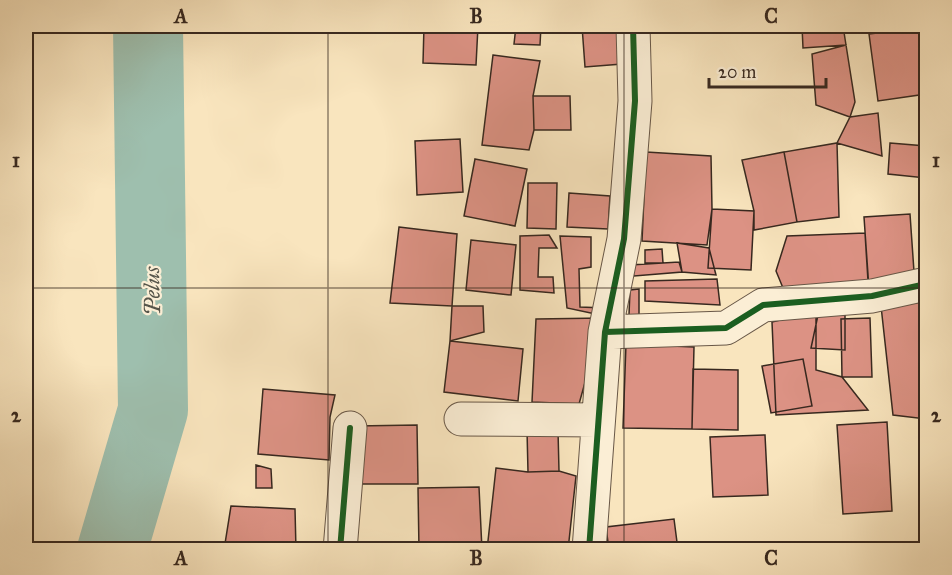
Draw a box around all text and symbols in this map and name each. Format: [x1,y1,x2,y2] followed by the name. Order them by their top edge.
[172,4,188,28] text: A
[469,4,483,28] text: B
[764,4,778,28] text: C
[709,51,826,89] scale bar
[718,61,756,83] text: 20 m
[12,148,20,172] text: 1
[932,148,940,172] text: 1
[138,266,166,316] water label: Pelus
[11,403,22,427] text: 2
[931,403,942,427] text: 2
[172,546,188,570] text: A
[469,546,483,570] text: B
[764,546,778,570] text: C

